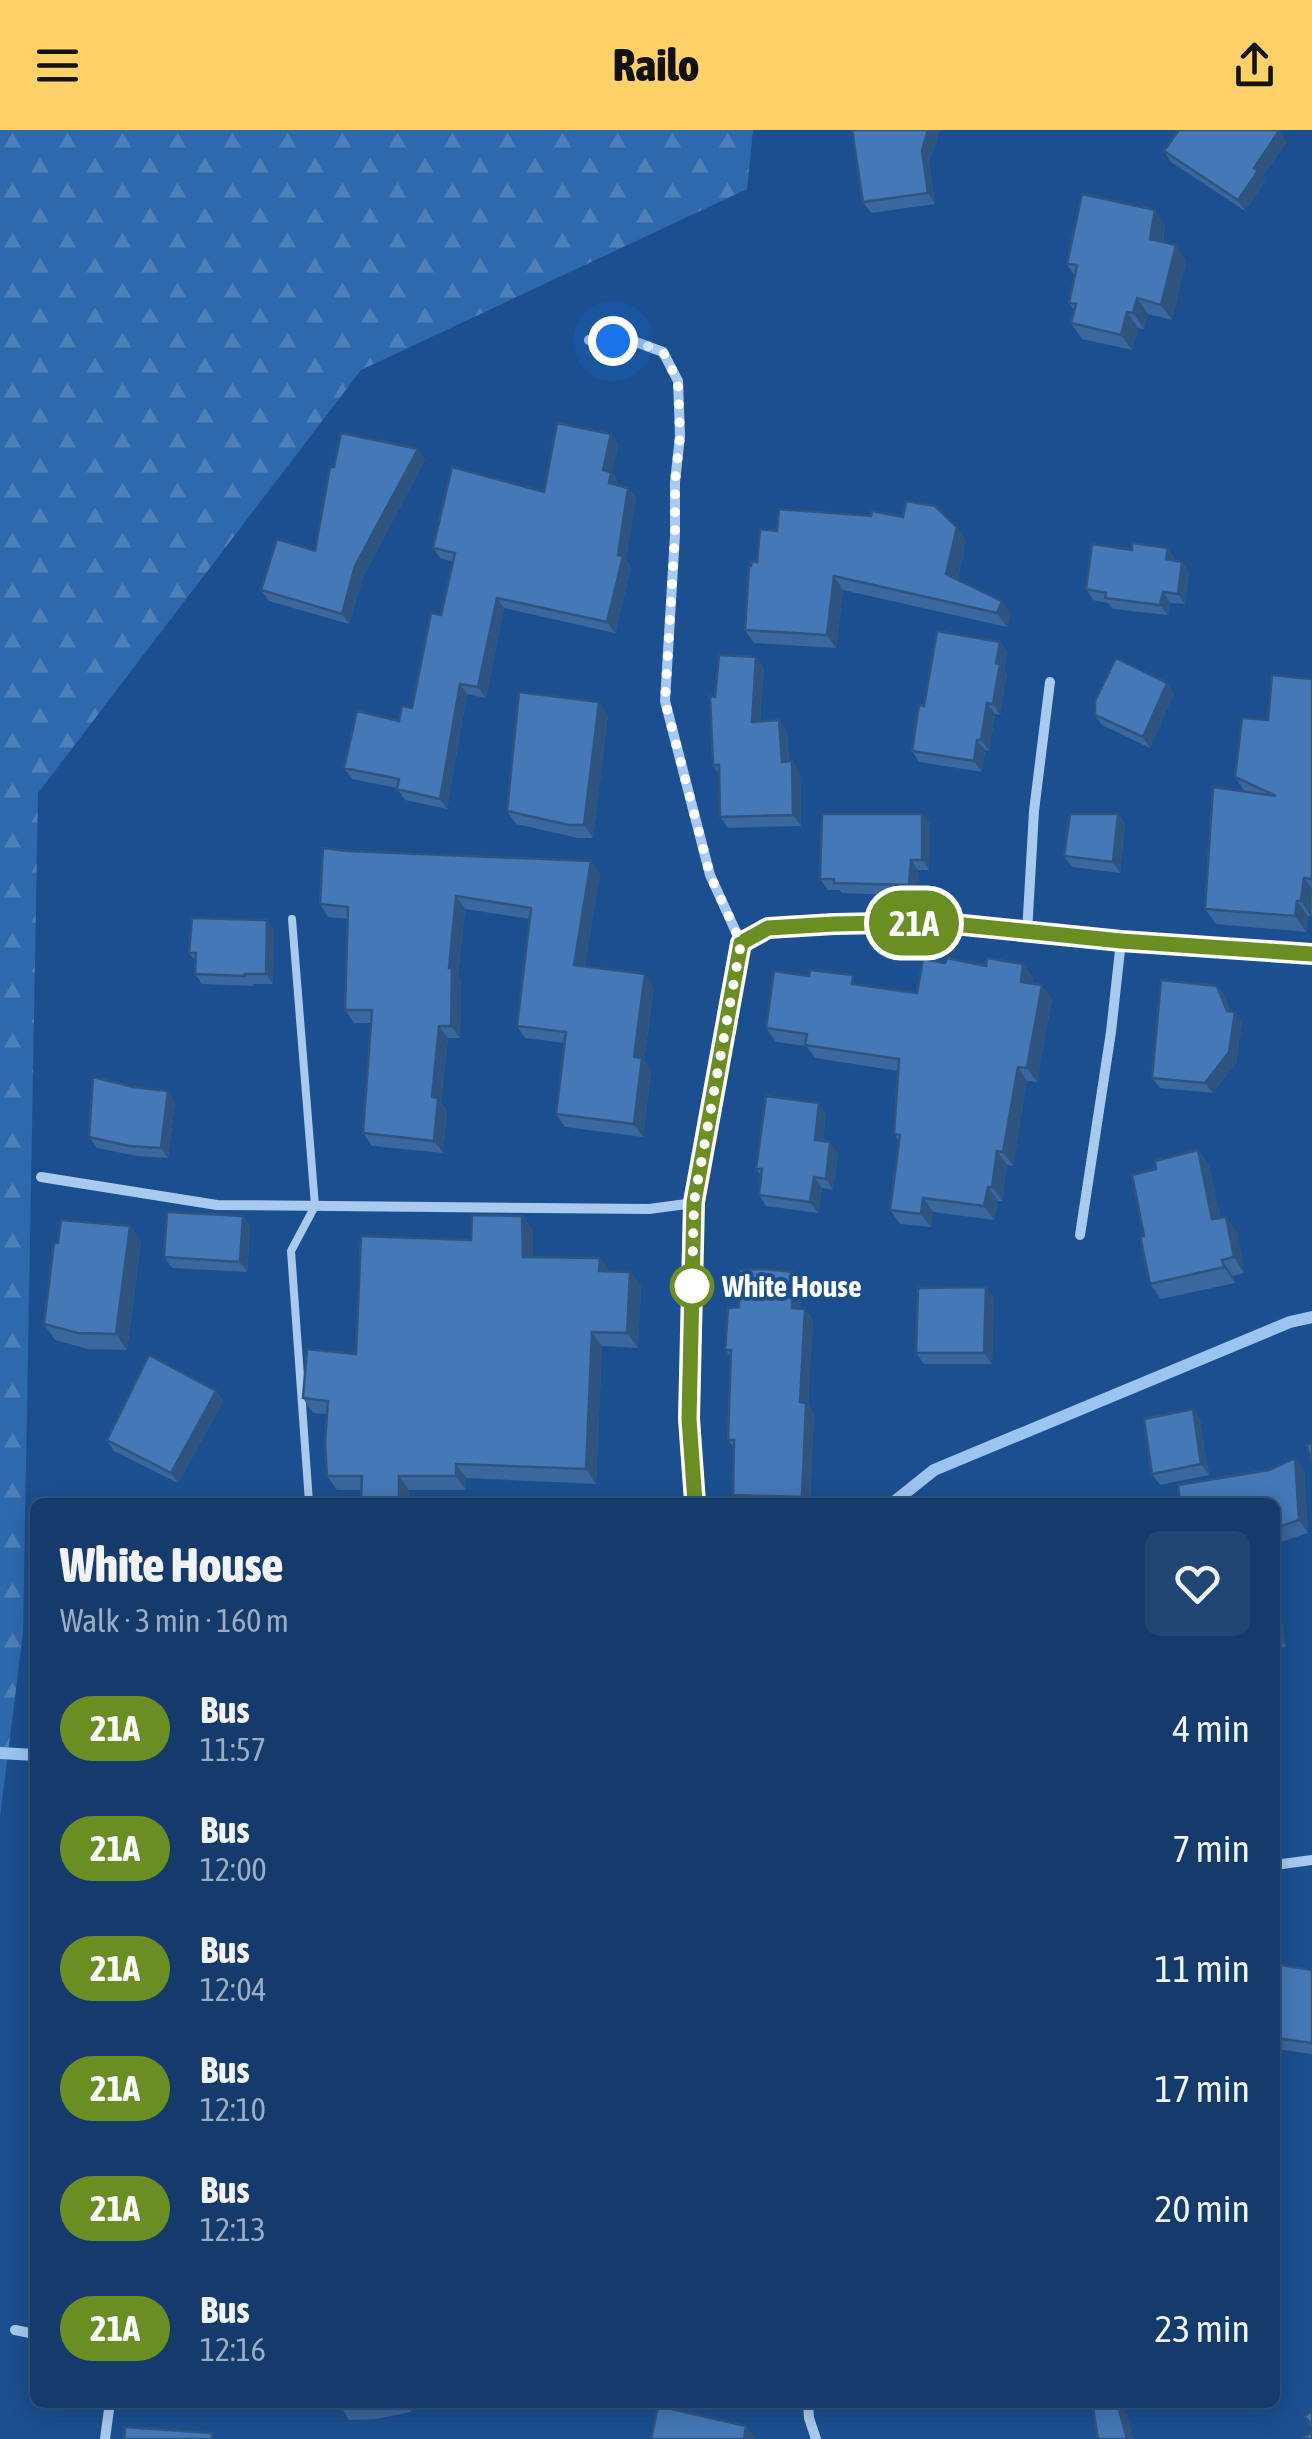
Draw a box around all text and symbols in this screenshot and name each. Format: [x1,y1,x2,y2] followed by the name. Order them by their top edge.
[30,38,85,93] icon: menu
[1227,38,1282,93] icon: share
[613,39,699,91] text: Railo
[588,316,638,366] your location
[856,890,972,956] line badge: 21A
[889,903,939,943] text: 21A
[671,1265,713,1307] marker: White House
[721,1269,862,1303] place label: White House
[1145,1531,1250,1636] button: heart
[60,1537,283,1592] text: White House
[60,1602,289,1639] text: Walk · 3 min · 160 m
[200,1688,250,1731] text: Bus
[1172,1707,1250,1750] text: 4 min
[90,1708,140,1748] text: 21A
[200,1731,266,1768] text: 11:57
[200,1808,250,1851] text: Bus
[1172,1827,1250,1870] text: 7 min
[90,1828,140,1868] text: 21A
[200,1851,267,1888] text: 12:00
[200,1928,250,1971] text: Bus
[1155,1947,1250,1990] text: 11 min
[90,1948,140,1988] text: 21A
[200,1971,267,2008] text: 12:04
[200,2048,250,2091] text: Bus
[1155,2067,1250,2110] text: 17 min
[90,2068,140,2108] text: 21A
[200,2091,266,2128] text: 12:10
[200,2168,250,2211] text: Bus
[1155,2187,1250,2230] text: 20 min
[90,2188,140,2228] text: 21A
[200,2211,266,2248] text: 12:13
[200,2288,250,2331] text: Bus
[1155,2307,1250,2350] text: 23 min
[90,2308,140,2348] text: 21A
[200,2331,266,2368] text: 12:16

